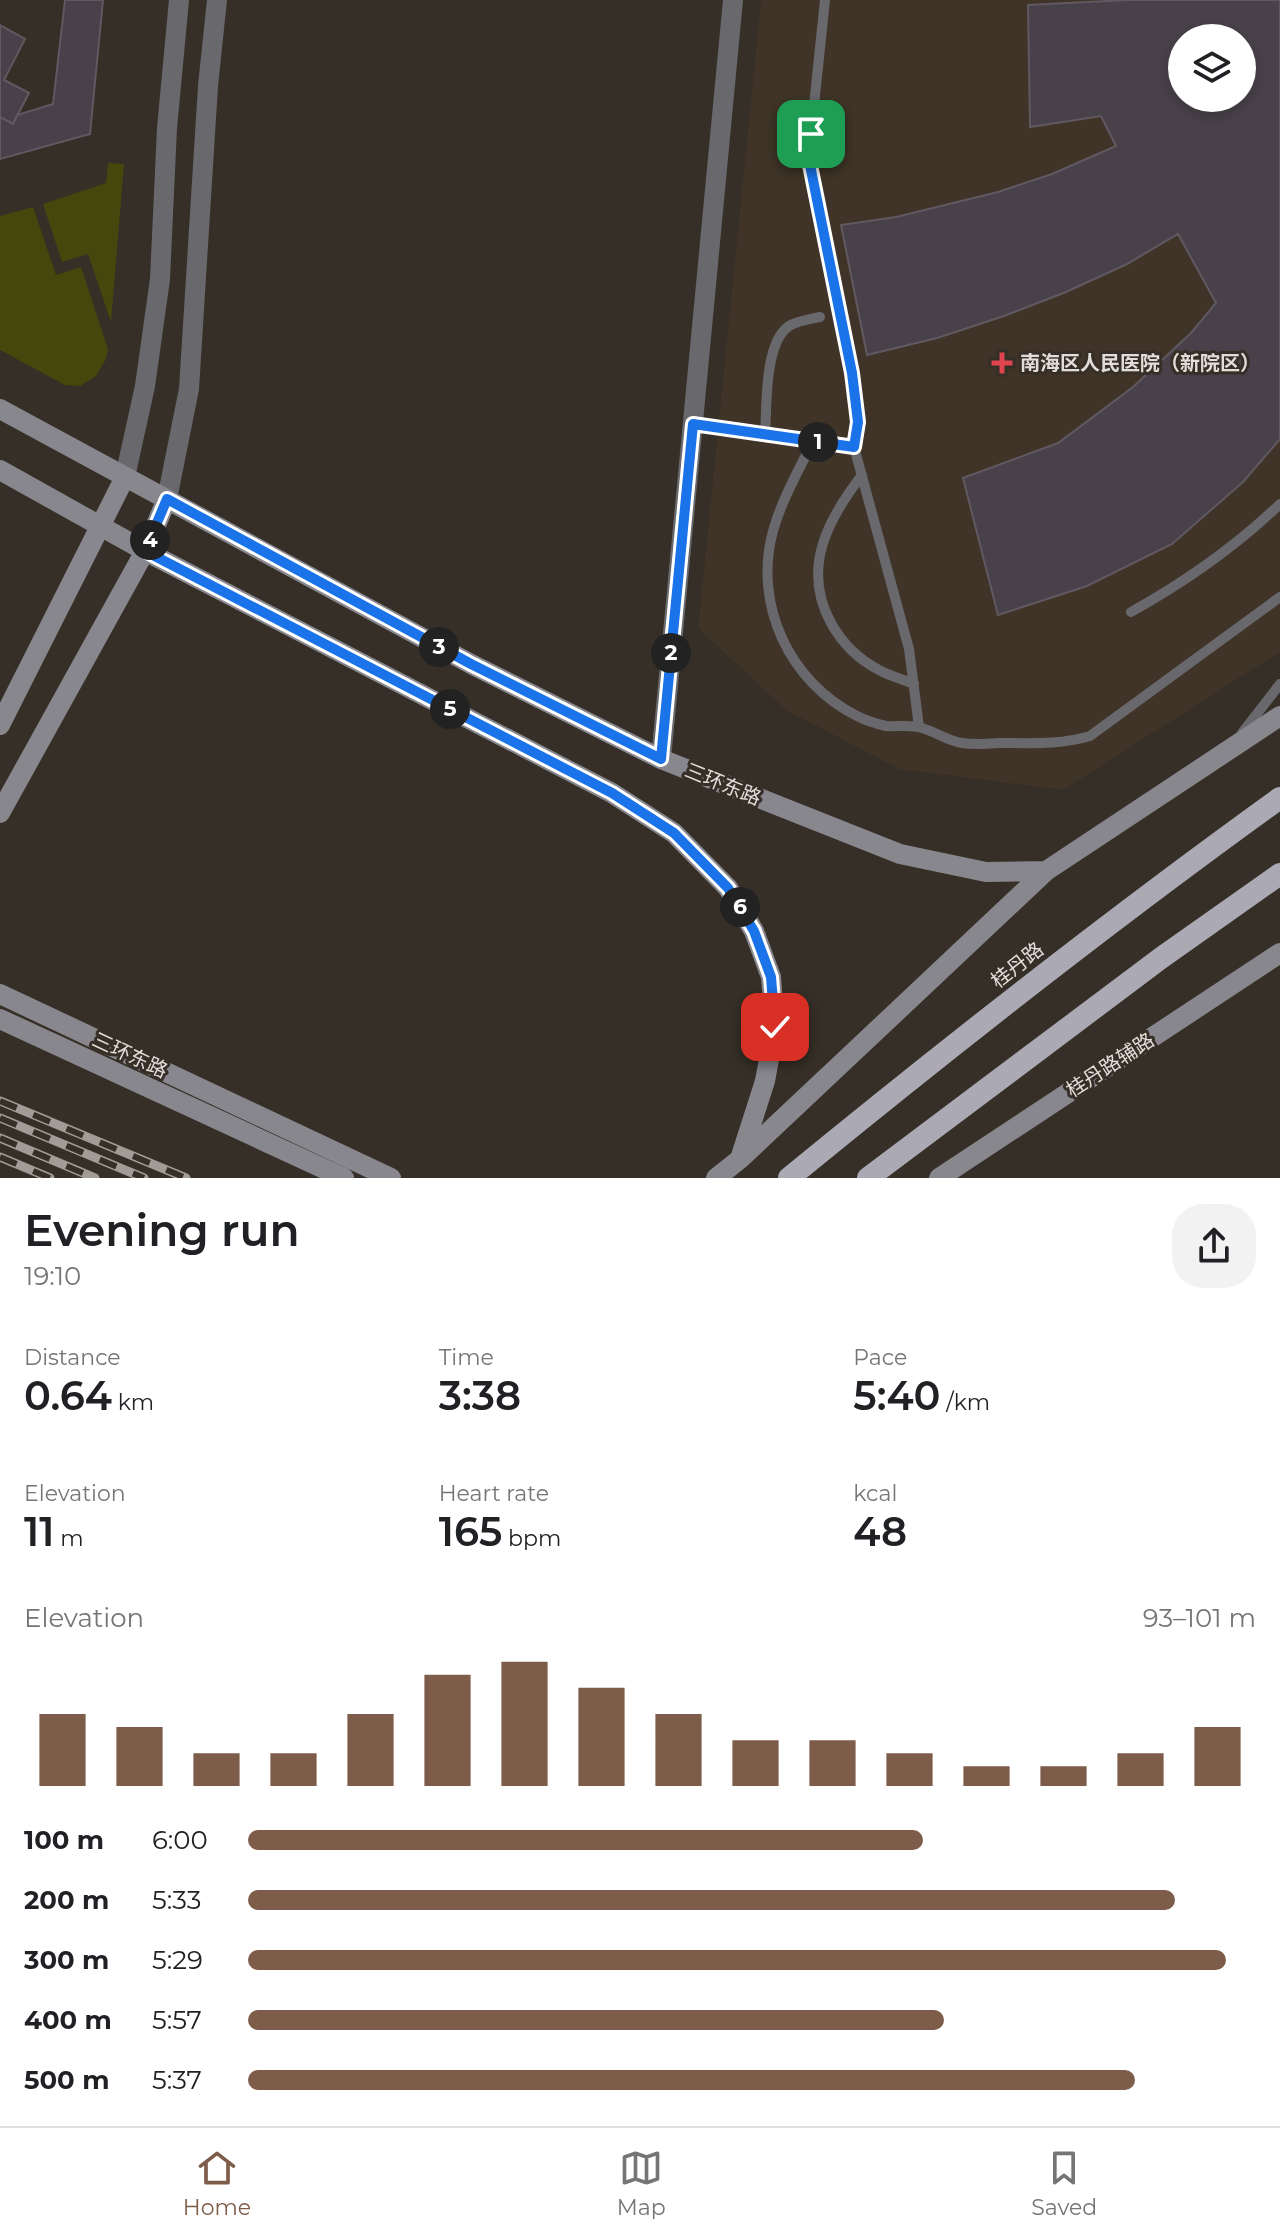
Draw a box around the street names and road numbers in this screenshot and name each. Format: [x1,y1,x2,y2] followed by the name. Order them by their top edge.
[681,758,765,810] street label: 三环东路
[986,937,1048,993] street label: 桂丹路
[89,1027,171,1083] street label: 三环东路
[1062,1028,1158,1102] street label: 桂丹路辅路

